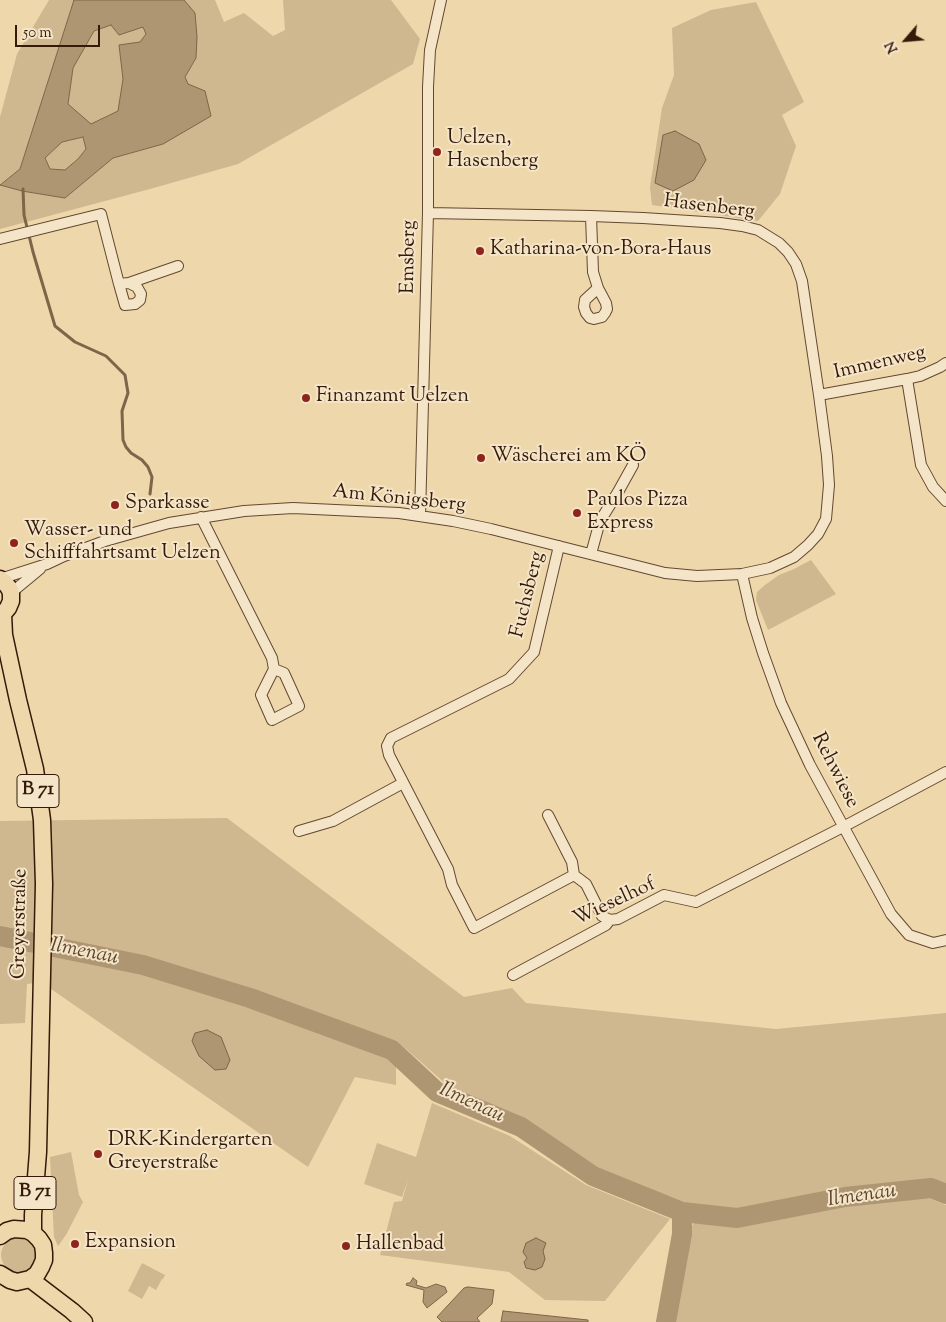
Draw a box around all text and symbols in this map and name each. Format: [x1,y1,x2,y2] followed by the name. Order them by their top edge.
[18,15,102,47] scale bar
[881,15,931,65] north arrow
[23,23,52,44] text: 50 m
[881,37,904,56] text: N
[447,128,538,175] place label: Uelzen, Hasenberg
[431,146,443,158] marker: Uelzen, Hasenberg
[662,191,756,225] street label: Hasenberg
[397,220,423,294] street label: Emsberg
[490,239,711,263] place label: Katharina-von-Bora-Haus
[474,245,486,257] marker: Katharina-von-Bora-Haus
[832,342,928,386] street label: Immenweg
[316,386,469,410] place label: Finanzamt Uelzen
[300,392,312,404] marker: Finanzamt Uelzen
[491,446,646,470] place label: Wäscherei am KÖ
[475,452,487,464] marker: Wäscherei am KÖ
[331,481,467,519] street label: Am Königsberg
[587,490,688,537] place label: Paulos Pizza Express
[125,493,210,517] place label: Sparkasse
[109,499,121,511] marker: Sparkasse
[571,507,583,519] marker: Paulos Pizza Express
[24,520,221,567] place label: Wasser- und Schifffahrtsamt Uelzen
[8,537,20,549] marker: Wasser- und Schifffahrtsamt Uelzen
[507,549,551,641] street label: Fuchsberg
[805,729,863,813] street label: Rehwiese
[17,774,59,808] road number: B 71
[8,869,34,979] street label: Greyerstraße
[570,874,660,932] street label: Wieselhof
[48,934,120,972] water label: Ilmenau
[434,1078,508,1130] water label: Ilmenau
[108,1130,272,1177] place label: DRK-Kindergarten Greyerstraße
[92,1148,104,1160] marker: DRK-Kindergarten Greyerstraße
[14,1176,56,1210] road number: B 71
[826,1180,898,1214] water label: Ilmenau
[85,1232,176,1256] place label: Expansion
[356,1234,444,1258] place label: Hallenbad
[69,1238,81,1250] marker: Expansion
[340,1240,352,1252] marker: Hallenbad

